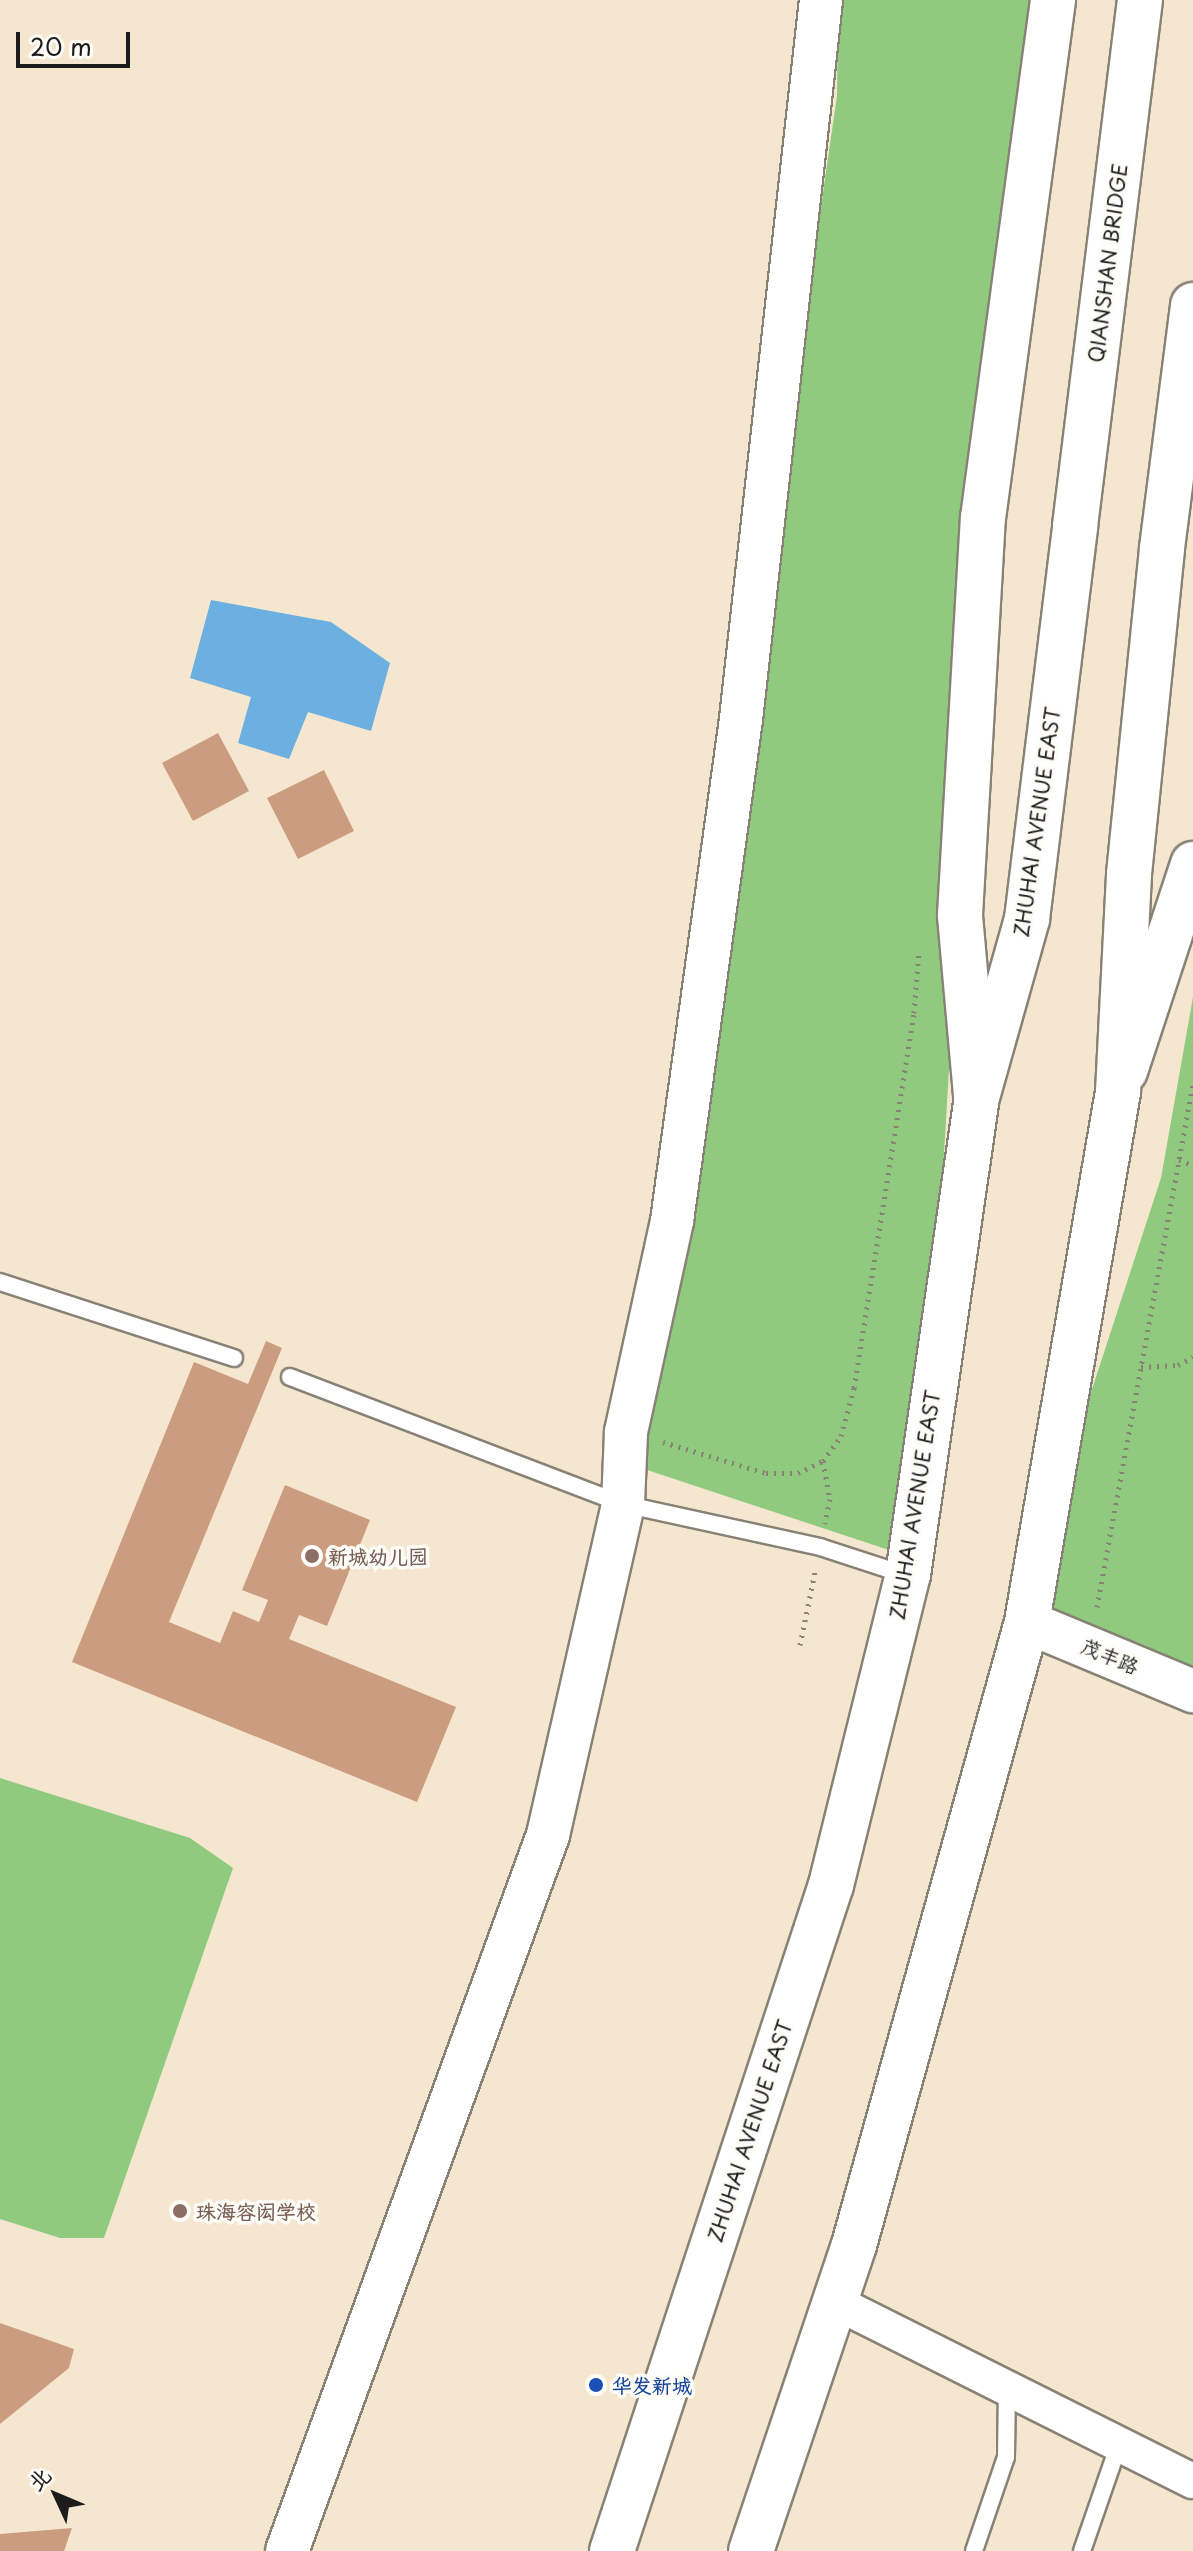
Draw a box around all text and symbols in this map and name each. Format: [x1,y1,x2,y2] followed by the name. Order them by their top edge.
[20,16,134,66] scale bar
[30,28,92,64] text: 20 m
[1084,162,1132,364] street label: QIANSHAN BRIDGE
[1009,706,1065,938] street label: ZHUHAI AVENUE EAST
[885,1389,945,1621] street label: ZHUHAI AVENUE EAST
[328,1544,428,1568] place label: 新城幼儿园
[303,1547,321,1565] marker: 新城幼儿园
[1078,1633,1142,1679] street label: 茂丰路
[703,2018,797,2244] street label: ZHUHAI AVENUE EAST
[196,2199,316,2223] place label: 珠海容闳学校
[171,2202,189,2220] marker: 珠海容闳学校
[612,2373,692,2397] place label: 华发新城
[587,2376,605,2394] marker: 华发新城
[16,2455,96,2535] north arrow
[19,2459,58,2497] text: 北

